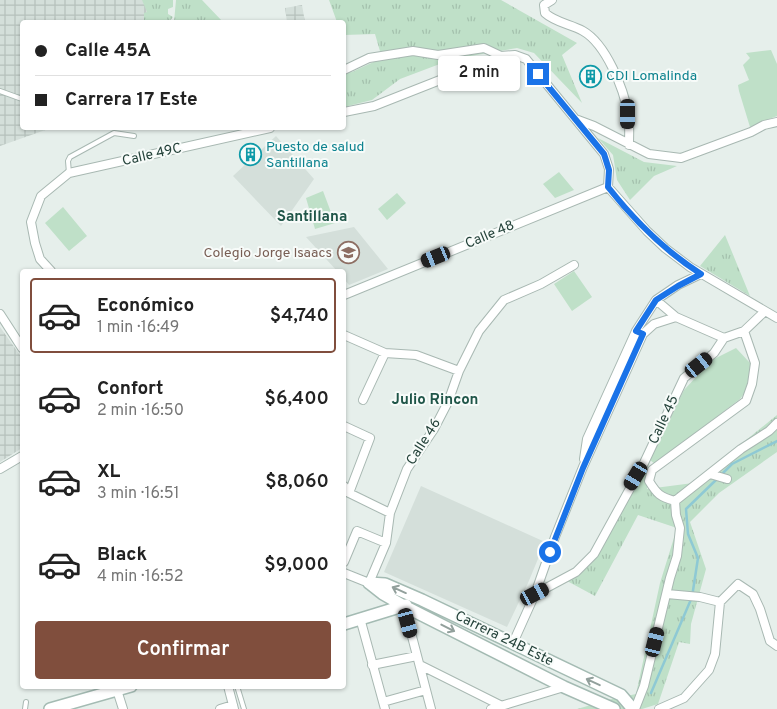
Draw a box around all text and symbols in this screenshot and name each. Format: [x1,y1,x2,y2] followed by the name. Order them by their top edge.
[65,39,151,63] text: Calle 45A
[438,56,520,92] callout: 2 min
[458,63,500,83] text: 2 min
[527,63,549,85] route end
[578,64,602,88] building icon: CDI Lomalinda
[606,68,697,85] place label: CDI Lomalinda
[65,88,198,112] text: Carrera 17 Este
[620,99,635,129] car
[266,139,364,172] place label: Puesto de salud Santillana
[121,140,183,170] street label: Calle 49C
[238,143,262,167] building icon: Puesto de salud Santillana
[277,208,347,227] district label: Santillana
[463,217,517,253] street label: Calle 48
[336,241,360,265] school or university icon: Colegio Jorge Isaacs
[419,244,452,270] car
[203,245,332,262] place label: Colegio Jorge Isaacs
[37,293,82,338] icon: car
[97,294,194,318] text: Económico
[270,304,329,328] text: $4,740
[97,318,179,338] text: 1 min · 16:49
[682,350,715,380] car
[37,376,82,421] icon: car
[97,377,163,401] text: Confort
[265,387,329,411] text: $6,400
[392,391,478,410] district label: Julio Rincon
[645,393,683,447] street label: Calle 45
[97,401,184,421] text: 2 min · 16:50
[403,416,445,468] street label: Calle 46
[37,459,82,504] icon: car
[621,459,650,493] car
[97,460,120,484] text: XL
[265,470,329,494] text: $8,060
[97,484,180,504] text: 3 min · 16:51
[539,541,561,563] route start
[37,542,82,587] icon: car
[97,543,147,567] text: Black
[264,553,329,577] text: $9,000
[97,567,184,587] text: 4 min · 16:52
[518,580,551,608] car
[392,584,407,594] one-way arrow
[396,607,419,639] car
[452,608,556,670] street label: Carrera 24B Este
[35,621,331,679] button: Confirmar
[440,623,455,633] one-way arrow
[644,626,665,658] car
[586,677,601,687] one-way arrow

